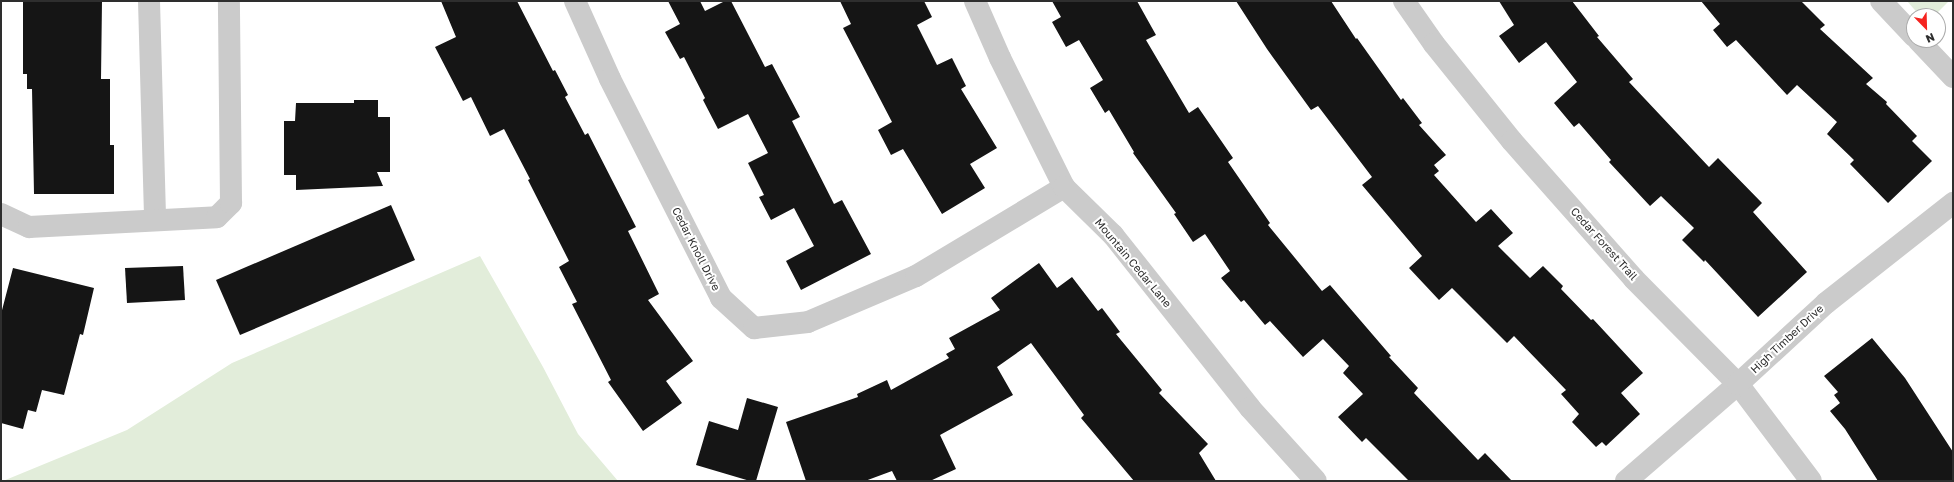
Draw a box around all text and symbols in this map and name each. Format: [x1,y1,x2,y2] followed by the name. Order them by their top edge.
[1906,8,1946,48] north arrow
[1924,31,1937,46] text: N
[669,205,723,293] street label: Cedar Knoll Drive
[1568,205,1640,283] street label: Cedar Forest Trail
[1092,216,1174,310] street label: Mountain Cedar Lane
[1748,302,1826,376] street label: High Timber Drive

